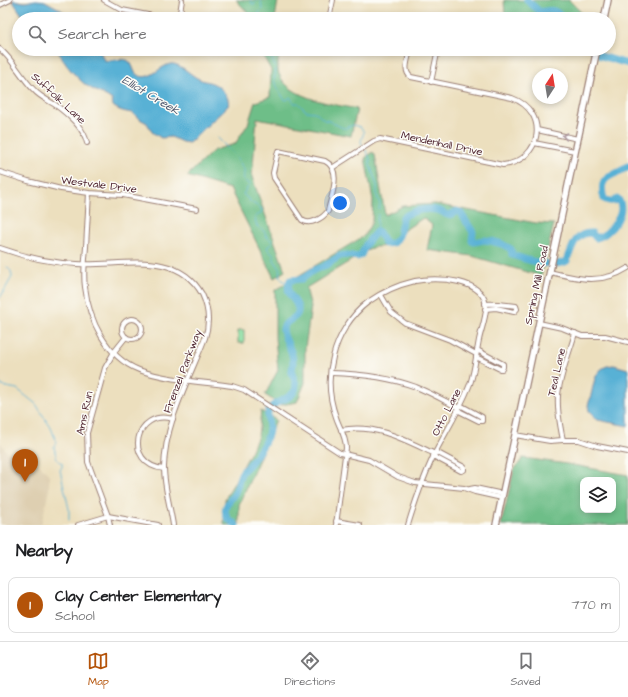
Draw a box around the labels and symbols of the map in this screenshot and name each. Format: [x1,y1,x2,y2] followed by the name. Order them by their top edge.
[532,68,568,104] north arrow
[28,69,89,128] street label: Suffolk Lane
[119,72,183,120] water label: Elliot Creek
[400,128,484,159] street label: Mendenhall Drive
[562,133,568,141] one-way arrow
[60,172,138,197] street label: Westvale Drive
[330,193,350,213] your location
[521,244,553,326] street label: Spring Mill Road
[160,327,206,416] street label: Frenzel Parkway
[544,346,569,398] street label: Teal Lane
[428,386,465,439] street label: Otto Lane
[73,389,97,436] street label: Ams Run
[12,449,38,482] pin: 1

